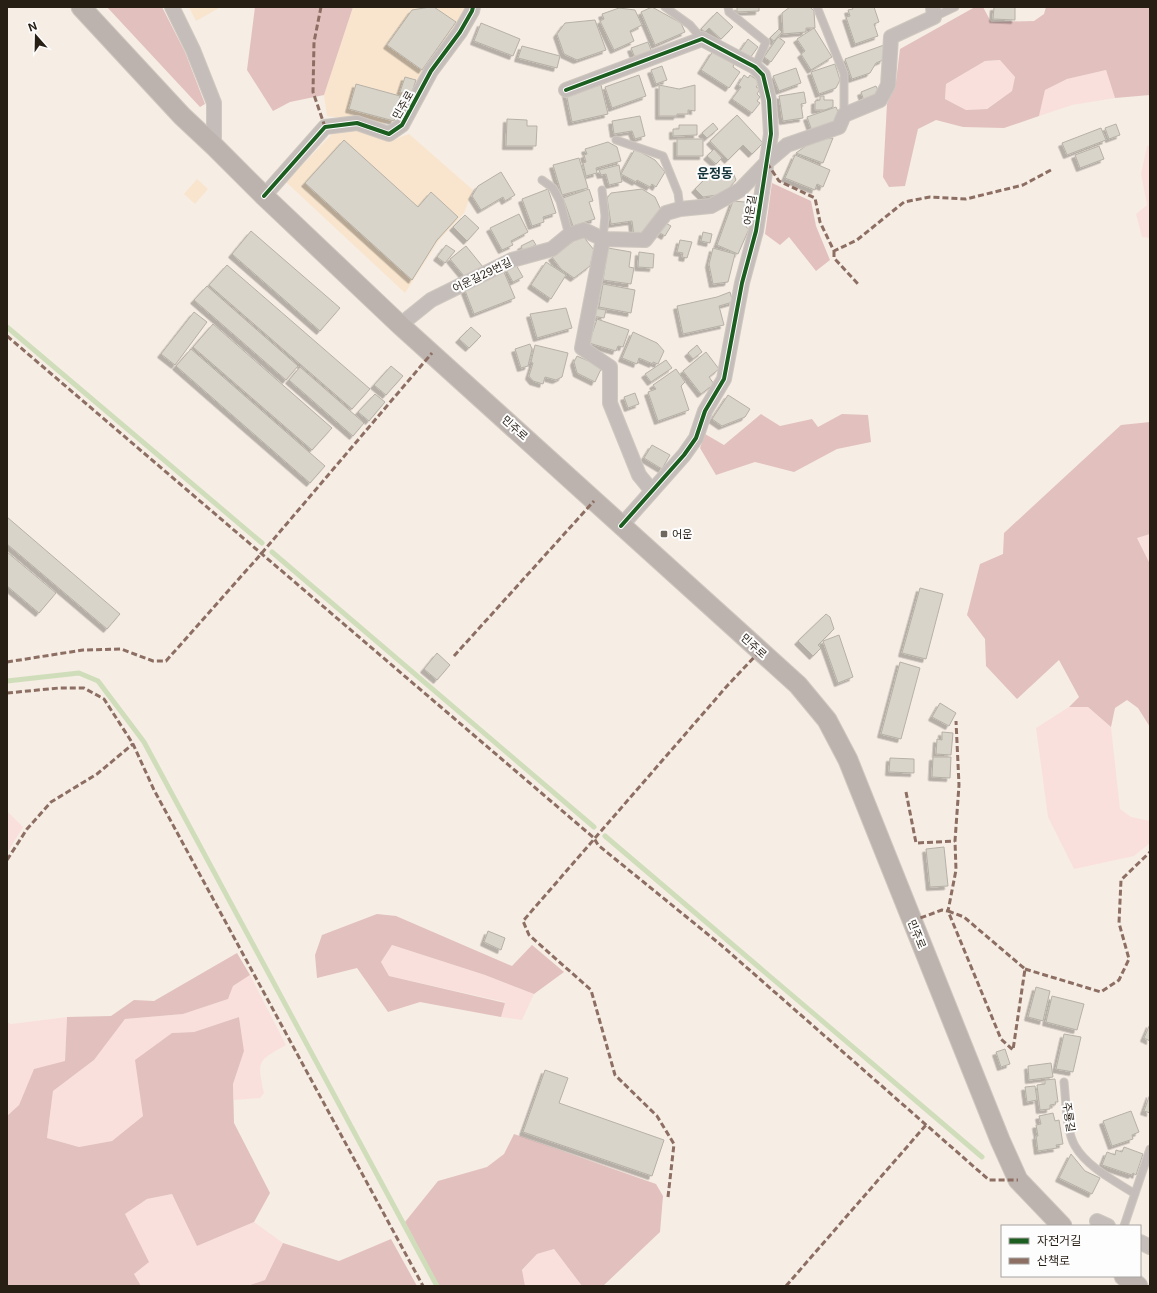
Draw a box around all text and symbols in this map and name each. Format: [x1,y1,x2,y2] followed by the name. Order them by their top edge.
[16,16,56,56] north arrow
[26,19,39,35] text: N
[389,88,417,122] street label: 민주로
[697,165,733,181] district label: 운정동
[741,194,759,226] street label: 어운길
[450,255,514,295] street label: 어운길29번길
[499,413,531,443] street label: 민주로
[672,527,692,541] place label: 어운
[659,529,669,539] marker: 어운
[738,631,770,661] street label: 민주로
[905,917,929,951] street label: 민주로
[1060,1101,1078,1133] street label: 주룡길
[1001,1225,1141,1277] legend
[1037,1233,1081,1248] text: 자전거길
[1037,1253,1070,1268] text: 산책로

